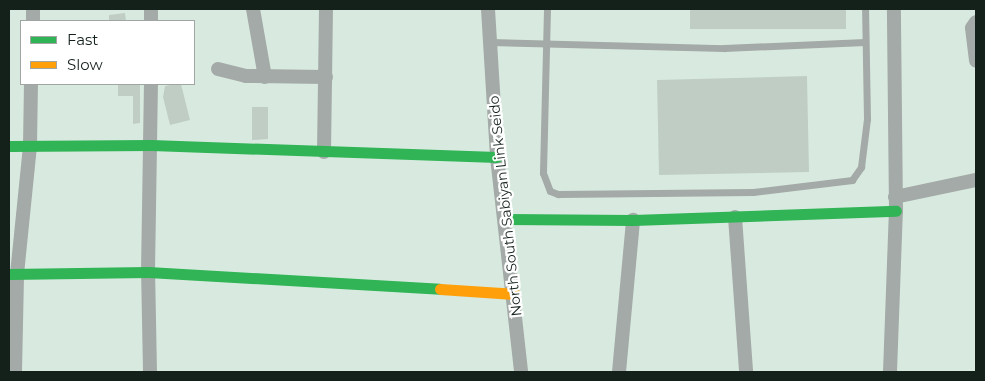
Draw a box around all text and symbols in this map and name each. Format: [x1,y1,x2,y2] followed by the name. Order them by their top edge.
[20,20,195,85] legend
[67,30,98,49] text: Fast
[67,55,103,74] text: Slow
[485,95,525,317] street label: North South Sabiyan Link Seido

